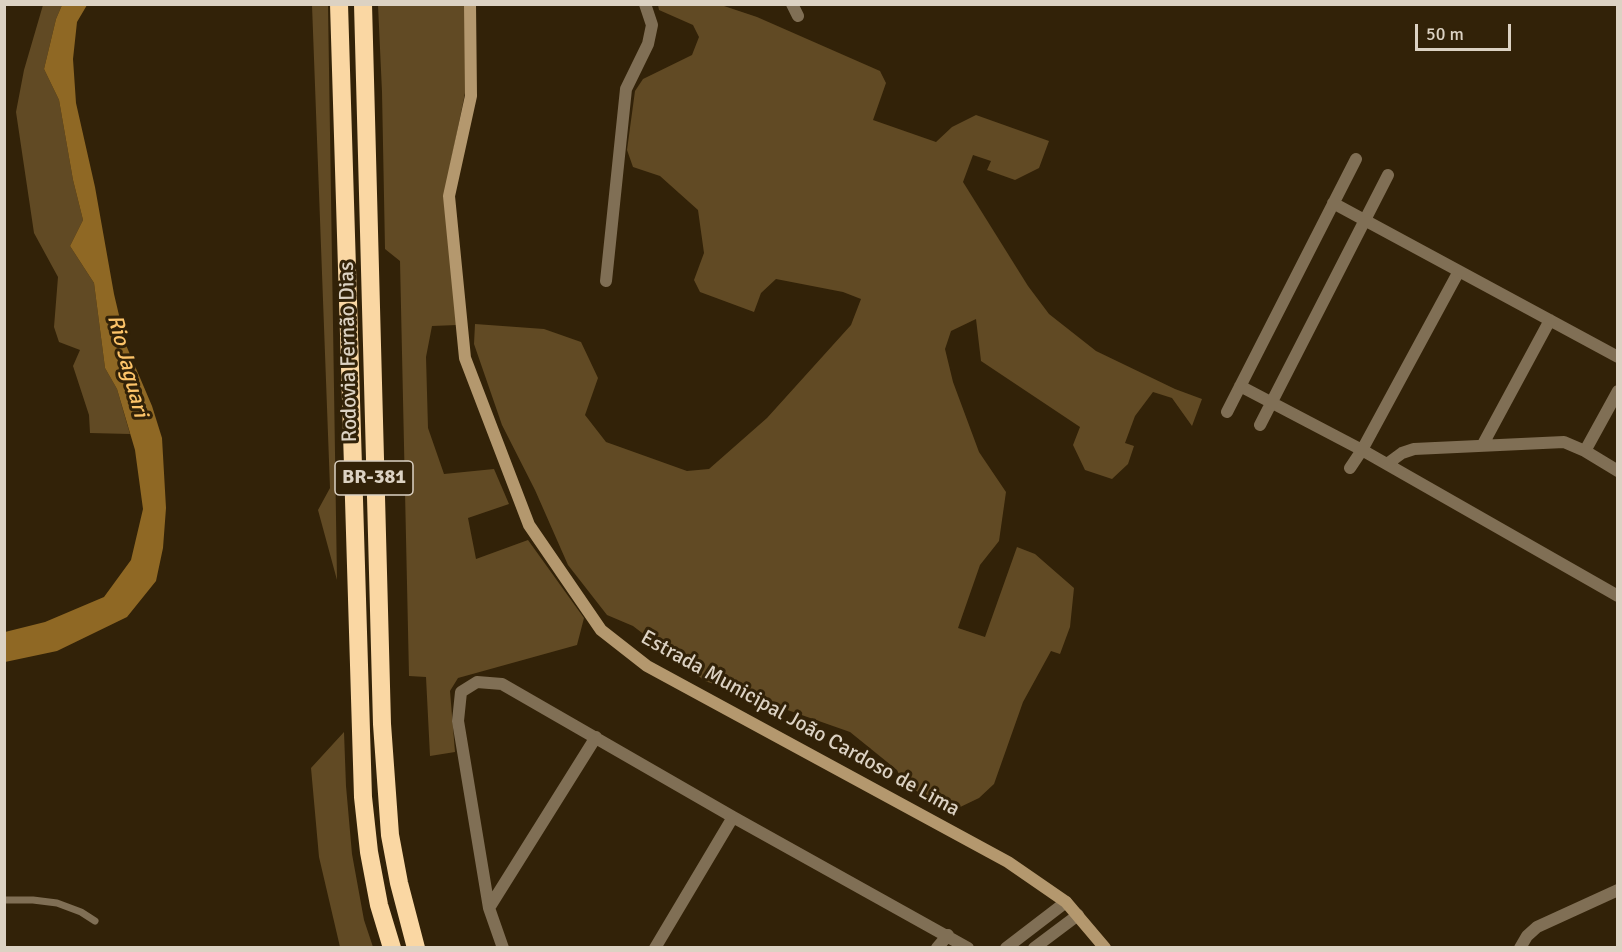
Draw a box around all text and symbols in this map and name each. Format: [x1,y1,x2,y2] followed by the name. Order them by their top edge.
[1418,12,1514,50] scale bar
[1426,23,1464,45] text: 50 m
[335,261,363,443] street label: Rodovia Fernão Dias
[101,312,153,420] water label: Rio Jaguari
[335,461,413,495] road number: BR-381
[636,626,964,822] street label: Estrada Municipal João Cardoso de Lima

